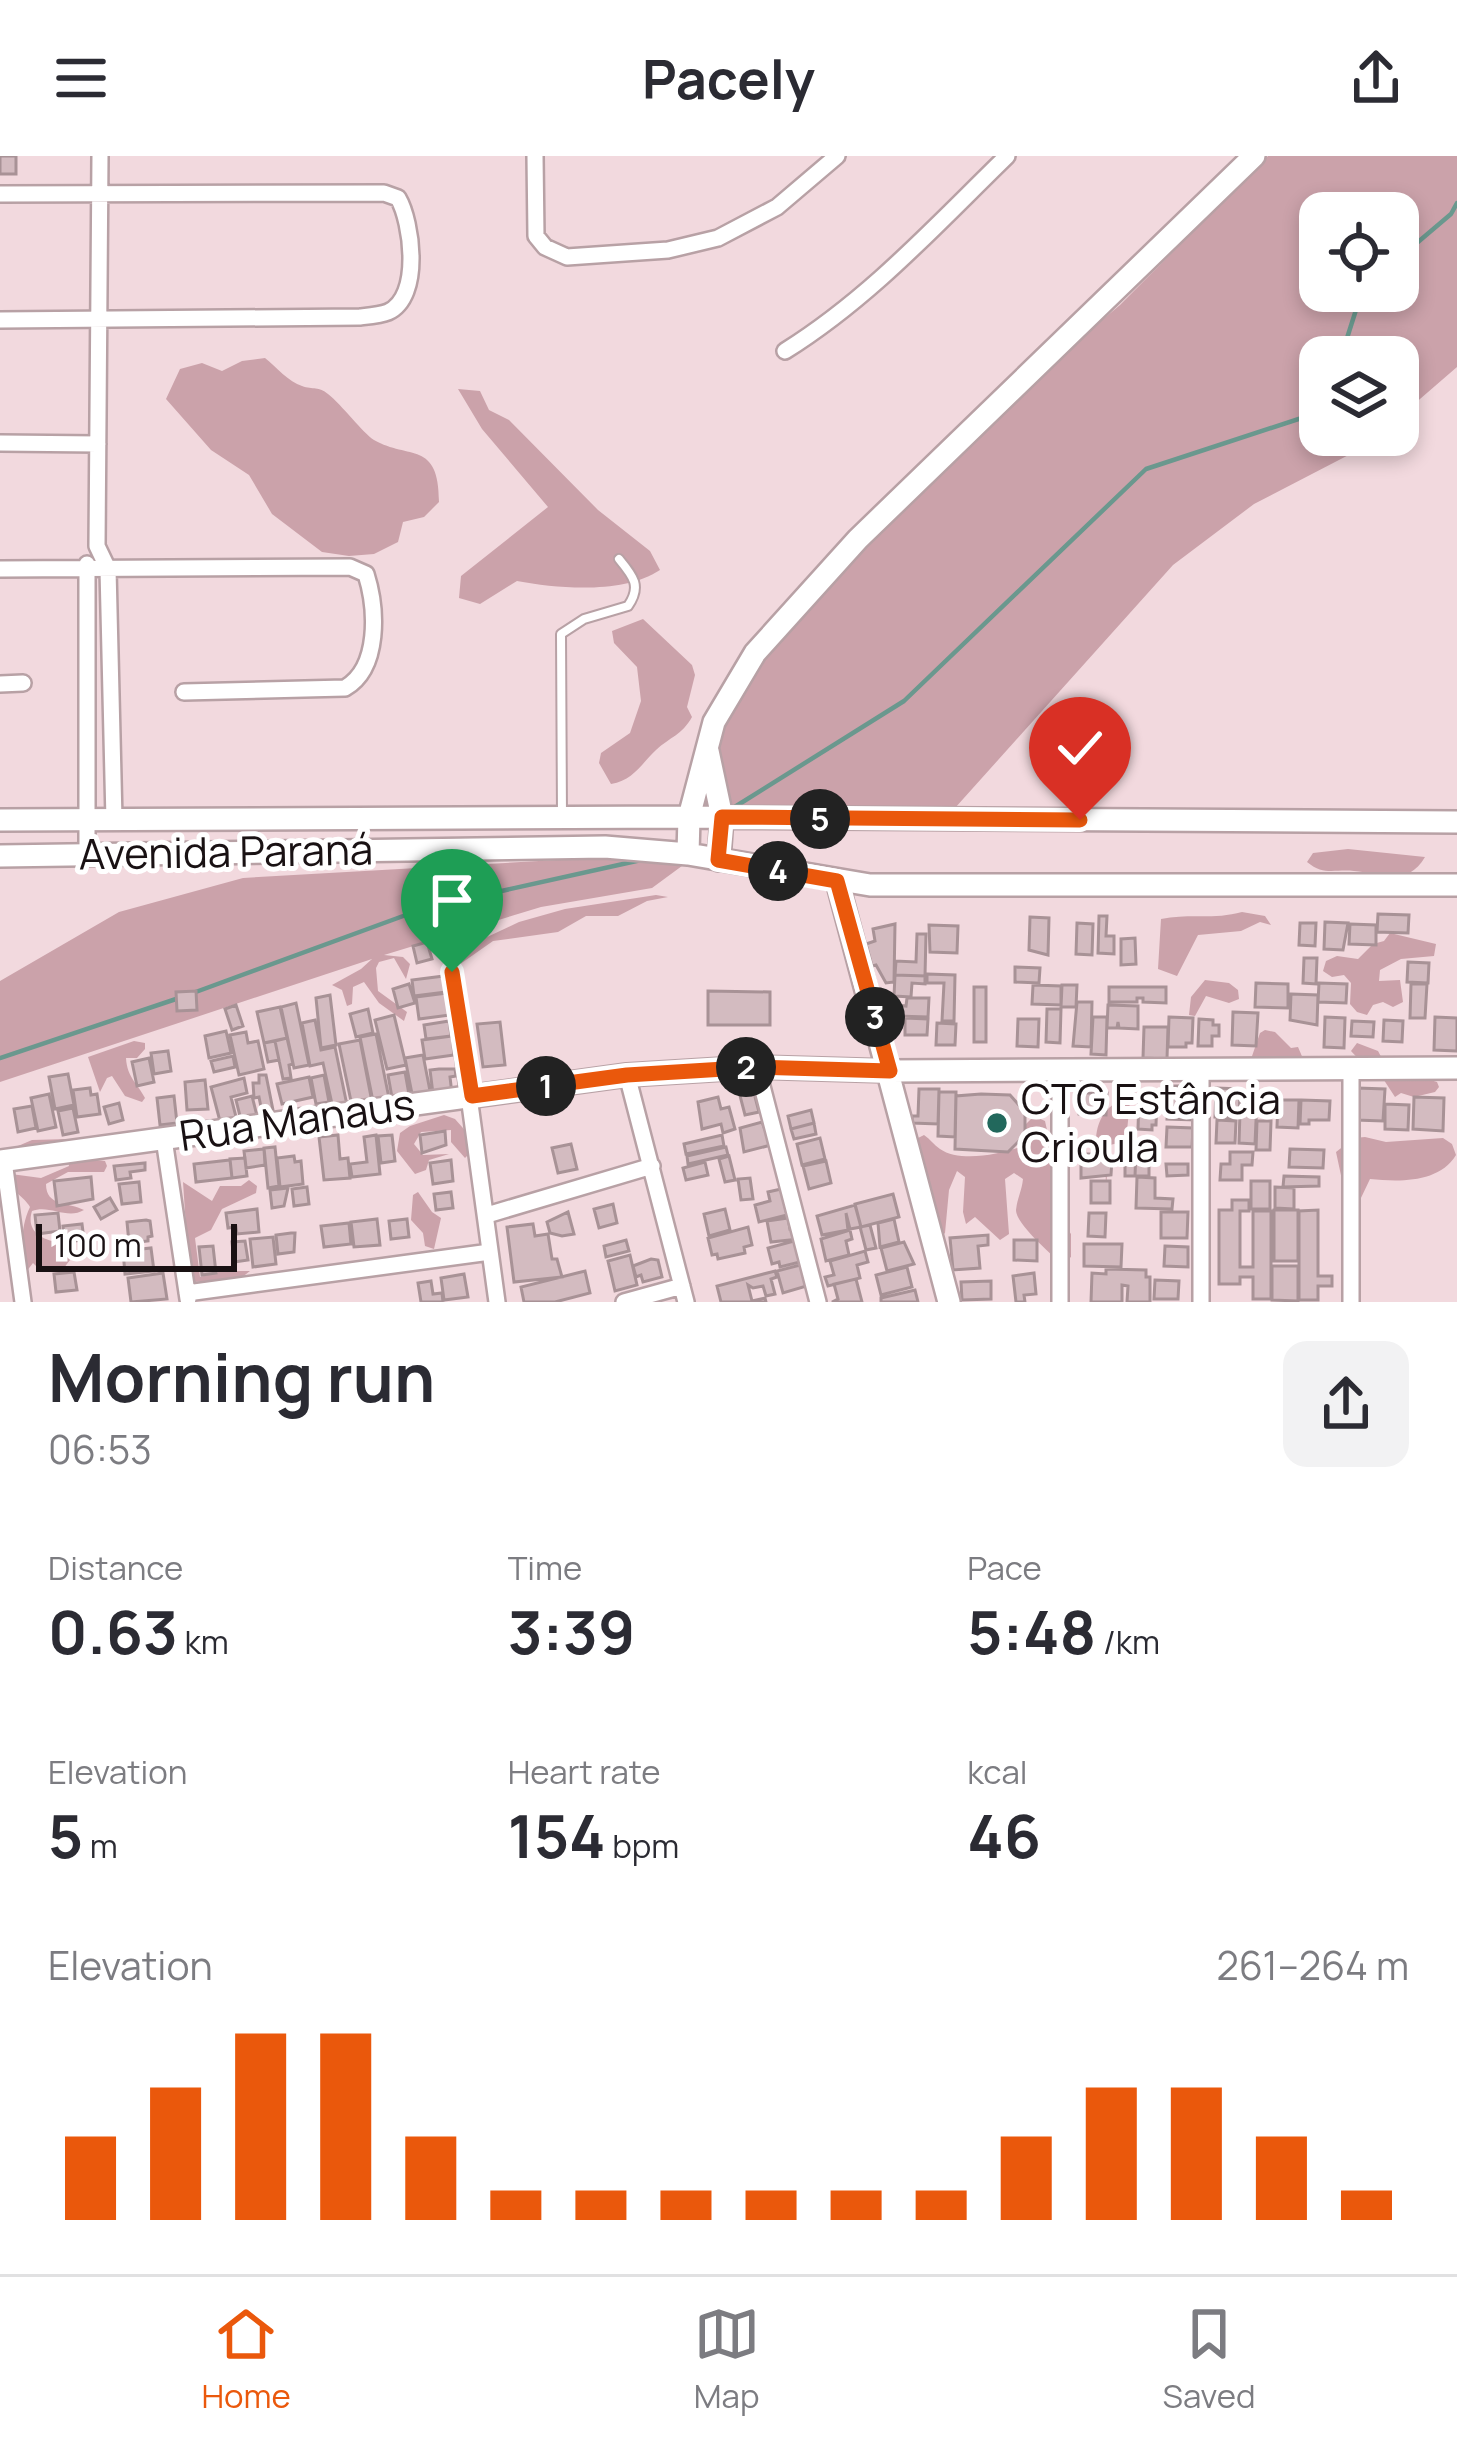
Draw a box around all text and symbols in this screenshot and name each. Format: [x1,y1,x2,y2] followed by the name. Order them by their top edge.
[642,41,815,115] text: Pacely
[48,45,114,111] icon: menu
[1343,45,1409,111] icon: share
[1299,192,1419,456] map controls
[1299,192,1419,312] button: locate
[1299,336,1419,456] button: layers
[1029,697,1131,820] pin
[1047,715,1113,781] icon: check
[790,789,850,849] pin: 5
[810,796,830,841] text: 5
[78,819,374,883] street label: Avenida Paraná
[748,841,808,901] pin: 4
[768,848,788,893] text: 4
[401,849,503,972] pin
[419,867,485,933] icon: arrive
[845,987,905,1047] pin: 3
[865,994,885,1039] text: 3
[716,1037,776,1097] pin: 2
[736,1044,756,1089] text: 2
[516,1056,576,1116] pin: 1
[539,1063,553,1108] text: 1
[1021,1069,1281,1175] place label: CTG Estância Crioula
[175,1074,418,1164] street label: Rua Manaus
[984,1110,1010,1136] marker: CTG Estância Crioula
[36,1218,237,1271] scale bar
[54,1222,142,1267] text: 100 m
[48,1332,435,1422] text: Morning run
[1283,1341,1409,1467] button: share
[48,1422,152,1476] text: 06:53
[48,1545,183,1590] text: Distance
[508,1545,582,1590] text: Time
[967,1545,1042,1590] text: Pace
[48,1590,178,1672] text: 0.63
[508,1590,635,1672] text: 3:39
[967,1590,1096,1672] text: 5:48
[178,1619,229,1664] text: km
[1096,1619,1160,1664] text: /km
[48,1749,187,1794] text: Elevation
[508,1749,661,1794] text: Heart rate
[967,1749,1028,1794] text: kcal
[48,1794,83,1876] text: 5
[508,1794,606,1876] text: 154
[967,1794,1041,1876] text: 46
[83,1823,118,1868] text: m
[606,1823,679,1868] text: bpm
[48,1938,213,1992] text: Elevation
[1217,1938,1409,1992] text: 261–264 m
[201,2301,291,2418] tab: Home
[694,2301,760,2418] tab: Map
[1163,2301,1256,2418] tab: Saved

